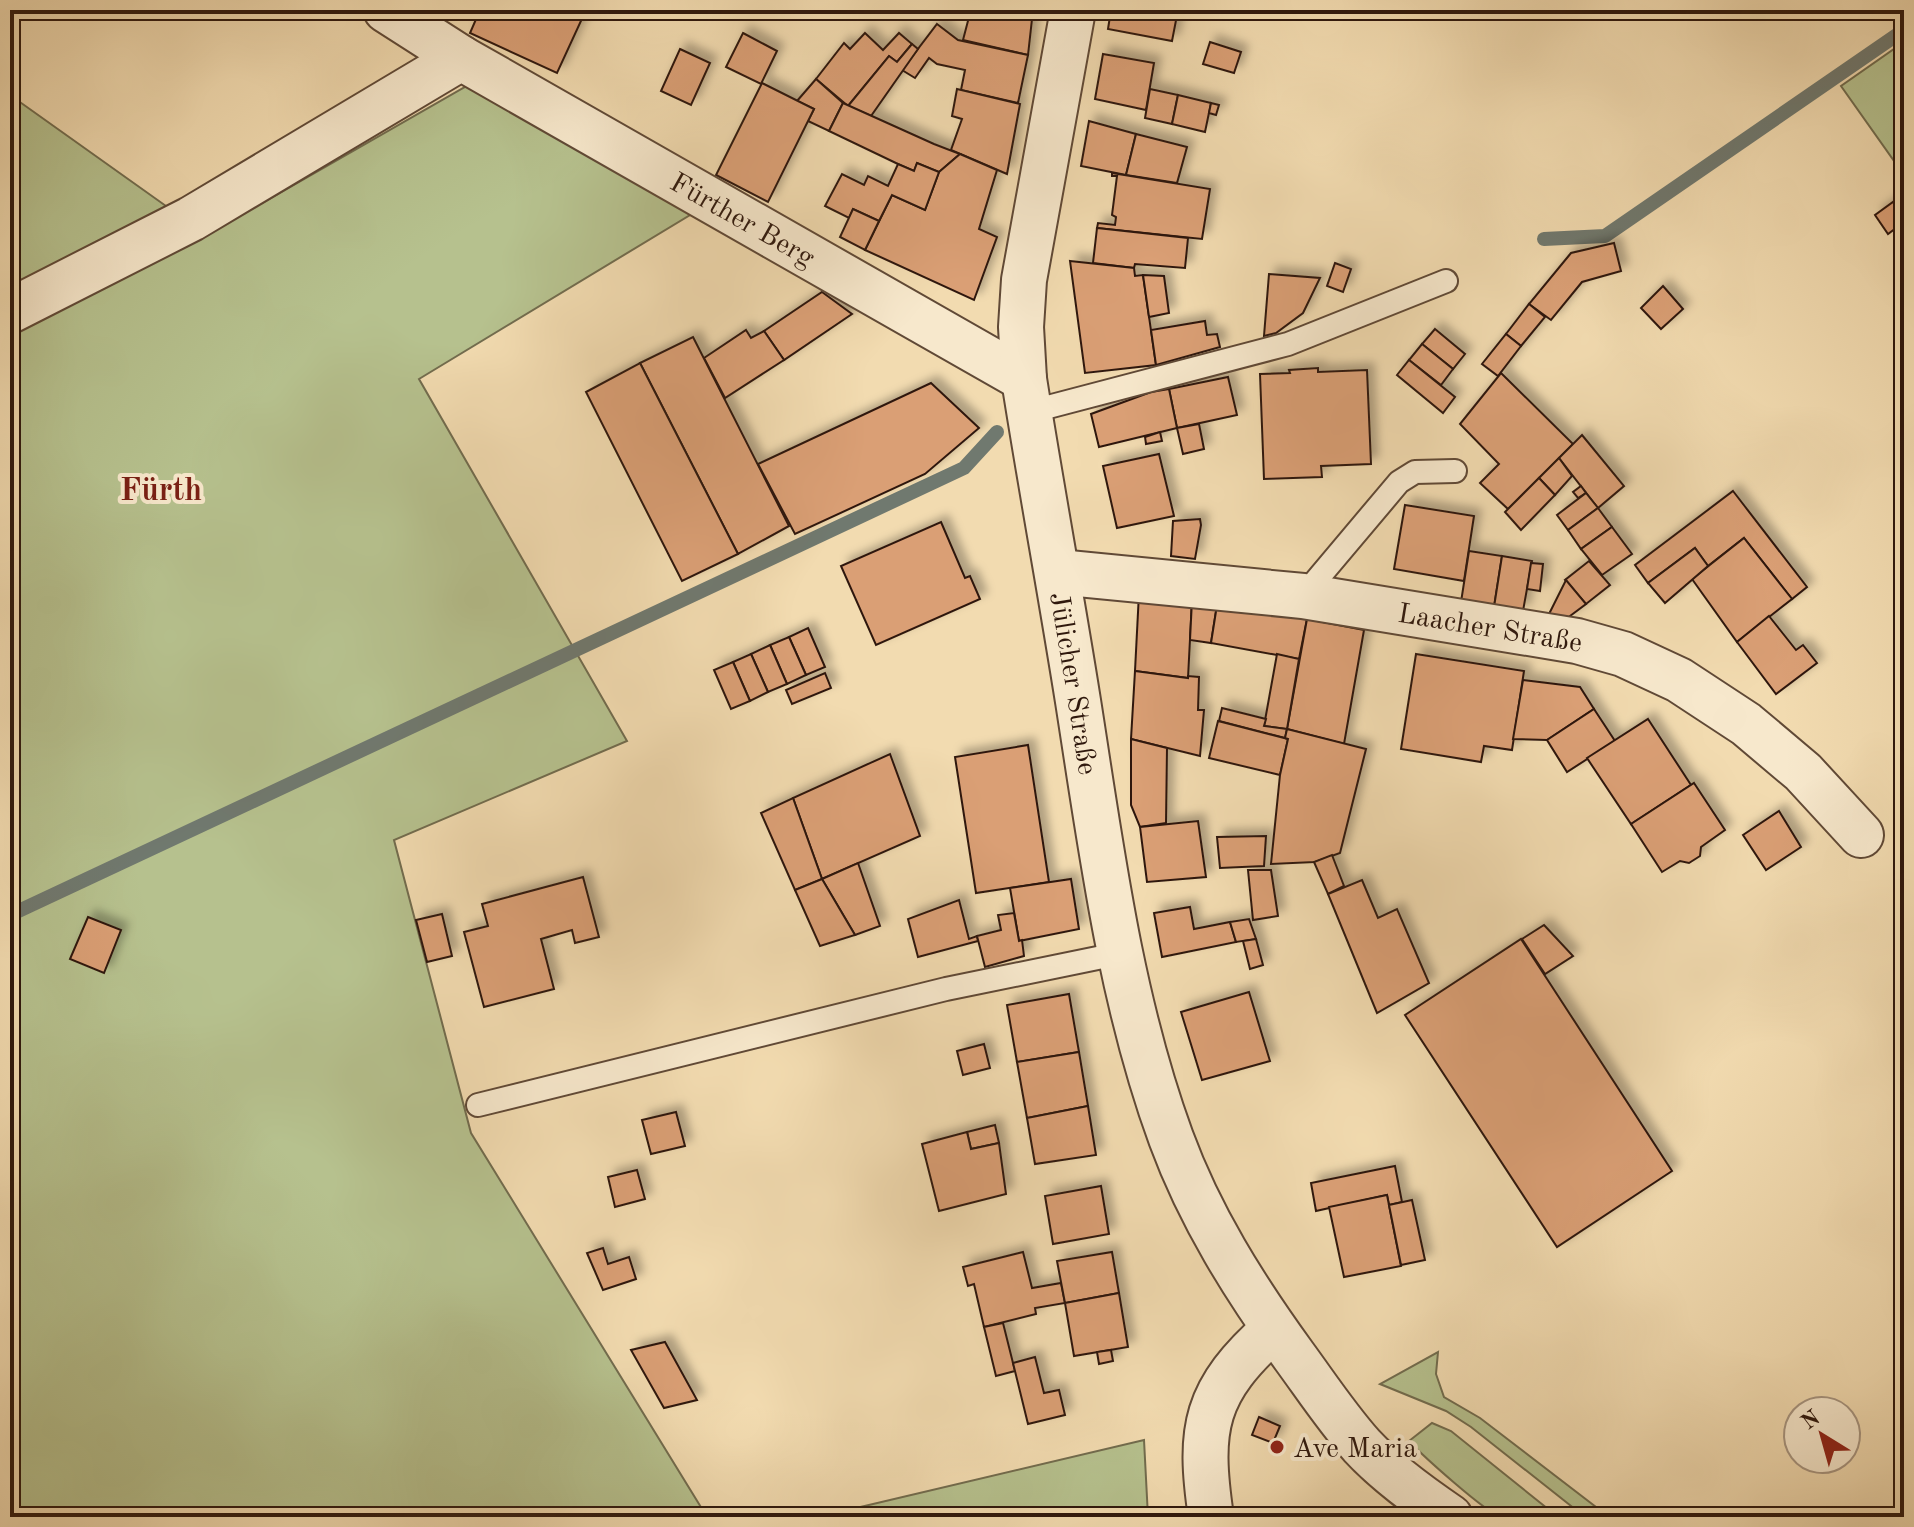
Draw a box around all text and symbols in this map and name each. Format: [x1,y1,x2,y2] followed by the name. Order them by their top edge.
[664,169,819,274] street label: Fürther Berg
[120,476,202,508] district label: Fürth
[1043,590,1100,777] street label: Jülicher Straße
[1396,601,1584,659] street label: Laacher Straße
[1782,1395,1862,1475] north arrow
[1798,1407,1825,1434] text: N
[1293,1436,1417,1464] place label: Ave Maria
[1268,1438,1286,1456] marker: Ave Maria

